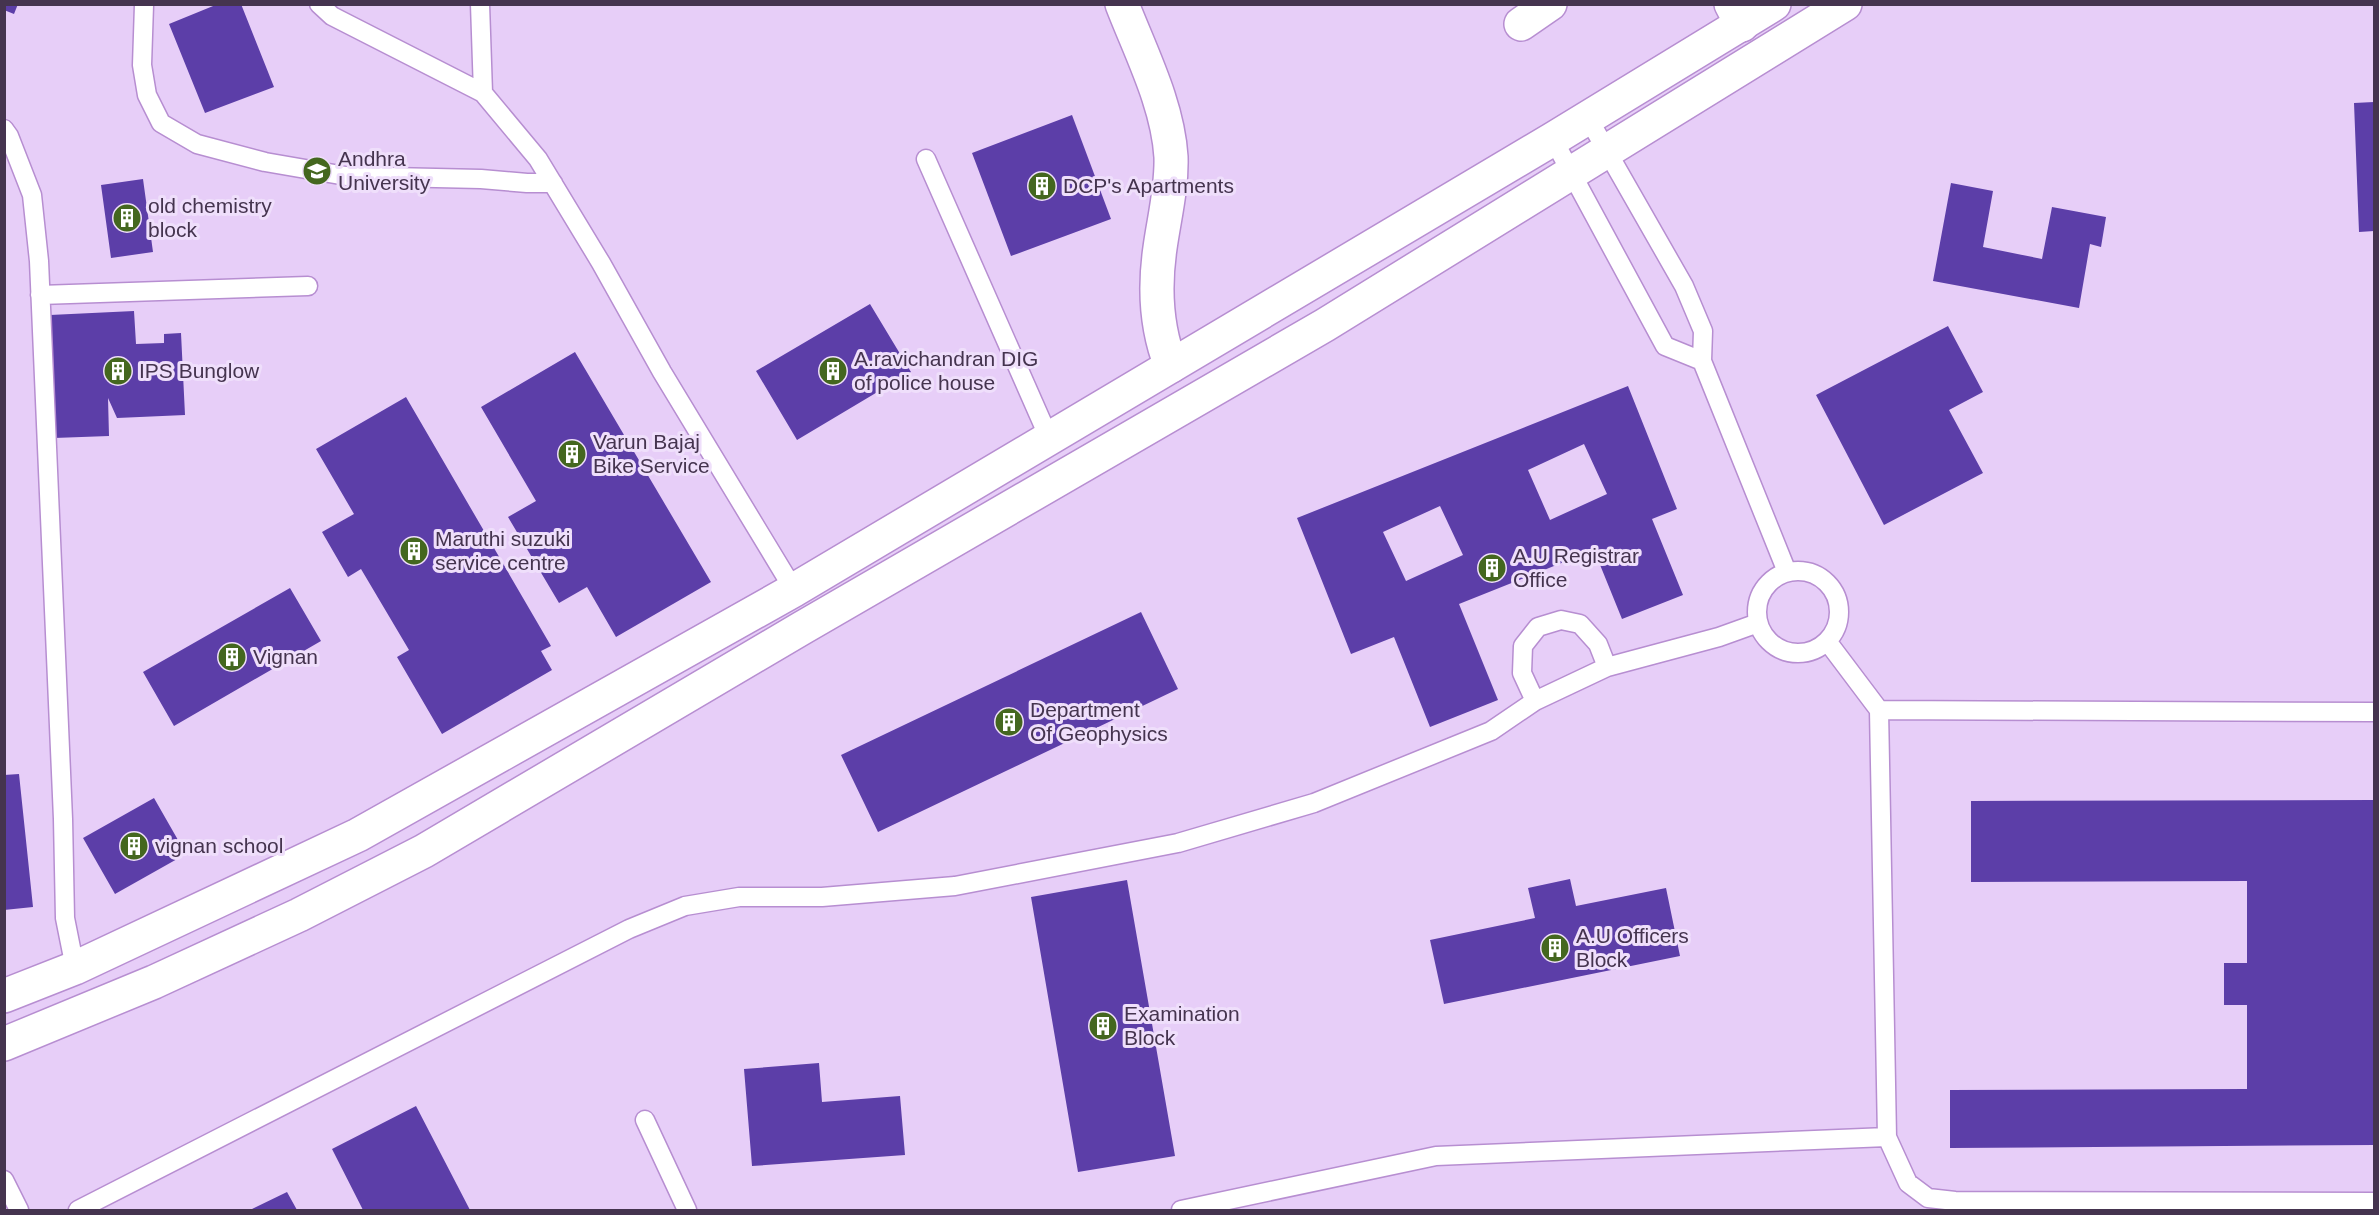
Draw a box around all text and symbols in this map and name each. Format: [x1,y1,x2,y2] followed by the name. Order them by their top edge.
[338,147,431,194] place label: Andhra University
[301,155,333,187] school or university icon: Andhra University
[1026,170,1058,202] building icon: DCP's Apartments
[1063,174,1234,197] place label: DCP's Apartments
[148,194,272,241] place label: old chemistry block
[111,202,143,234] building icon: old chemistry block
[854,347,1038,394] place label: A.ravichandran DIG of police house
[102,355,134,387] building icon: IPS Bunglow
[817,355,849,387] building icon: A.ravichandran DIG of police house
[139,359,260,382] place label: IPS Bunglow
[593,430,710,477] place label: Varun Bajaj Bike Service
[556,438,588,470] building icon: Varun Bajaj Bike Service
[435,527,570,574] place label: Maruthi suzuki service centre
[398,535,430,567] building icon: Maruthi suzuki service centre
[1513,544,1639,591] place label: A.U Registrar Office
[1476,552,1508,584] building icon: A.U Registrar Office
[216,641,248,673] building icon: Vignan
[253,645,318,668] place label: Vignan
[1030,698,1168,745] place label: Department Of Geophysics
[993,706,1025,738] building icon: Department Of Geophysics
[118,830,150,862] building icon: vignan school
[155,834,283,857] place label: vignan school
[1576,924,1689,971] place label: A.U Officers Block
[1539,932,1571,964] building icon: A.U Officers Block
[1124,1002,1240,1049] place label: Examination Block
[1087,1010,1119,1042] building icon: Examination Block

